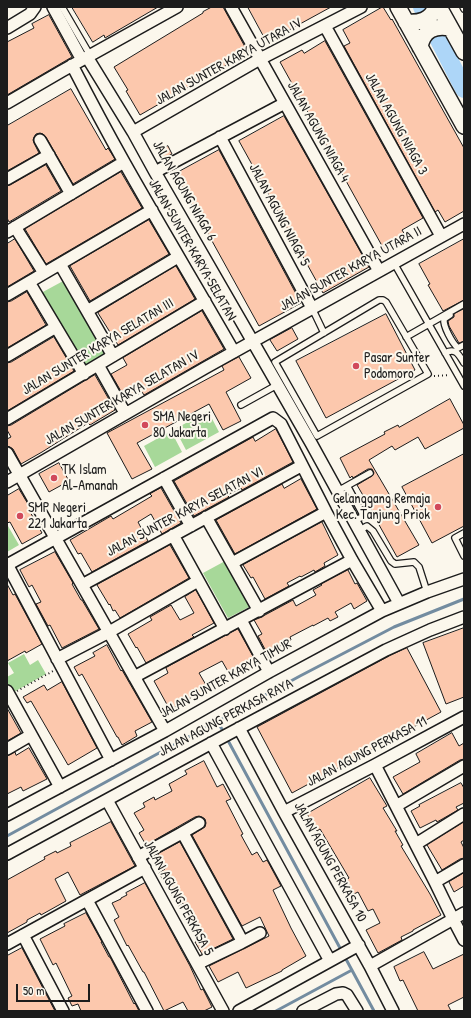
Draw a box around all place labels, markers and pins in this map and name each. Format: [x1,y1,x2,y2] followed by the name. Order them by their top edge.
[364,350,430,382] place label: Pasar Sunter Podomoro
[351,361,361,371] marker: Pasar Sunter Podomoro
[153,409,211,442] place label: SMA Negeri 80 Jakarta
[140,420,150,430] marker: SMA Negeri 80 Jakarta
[62,462,118,494] place label: TK Islam Al-Amanah
[49,473,59,483] marker: TK Islam Al-Amanah
[333,491,430,524] place label: Gelanggang Remaja Kec. Tanjung Priok
[28,500,87,532] place label: SMP Negeri 221 Jakarta
[433,502,443,512] marker: Gelanggang Remaja Kec. Tanjung Priok
[15,511,25,521] marker: SMP Negeri 221 Jakarta

